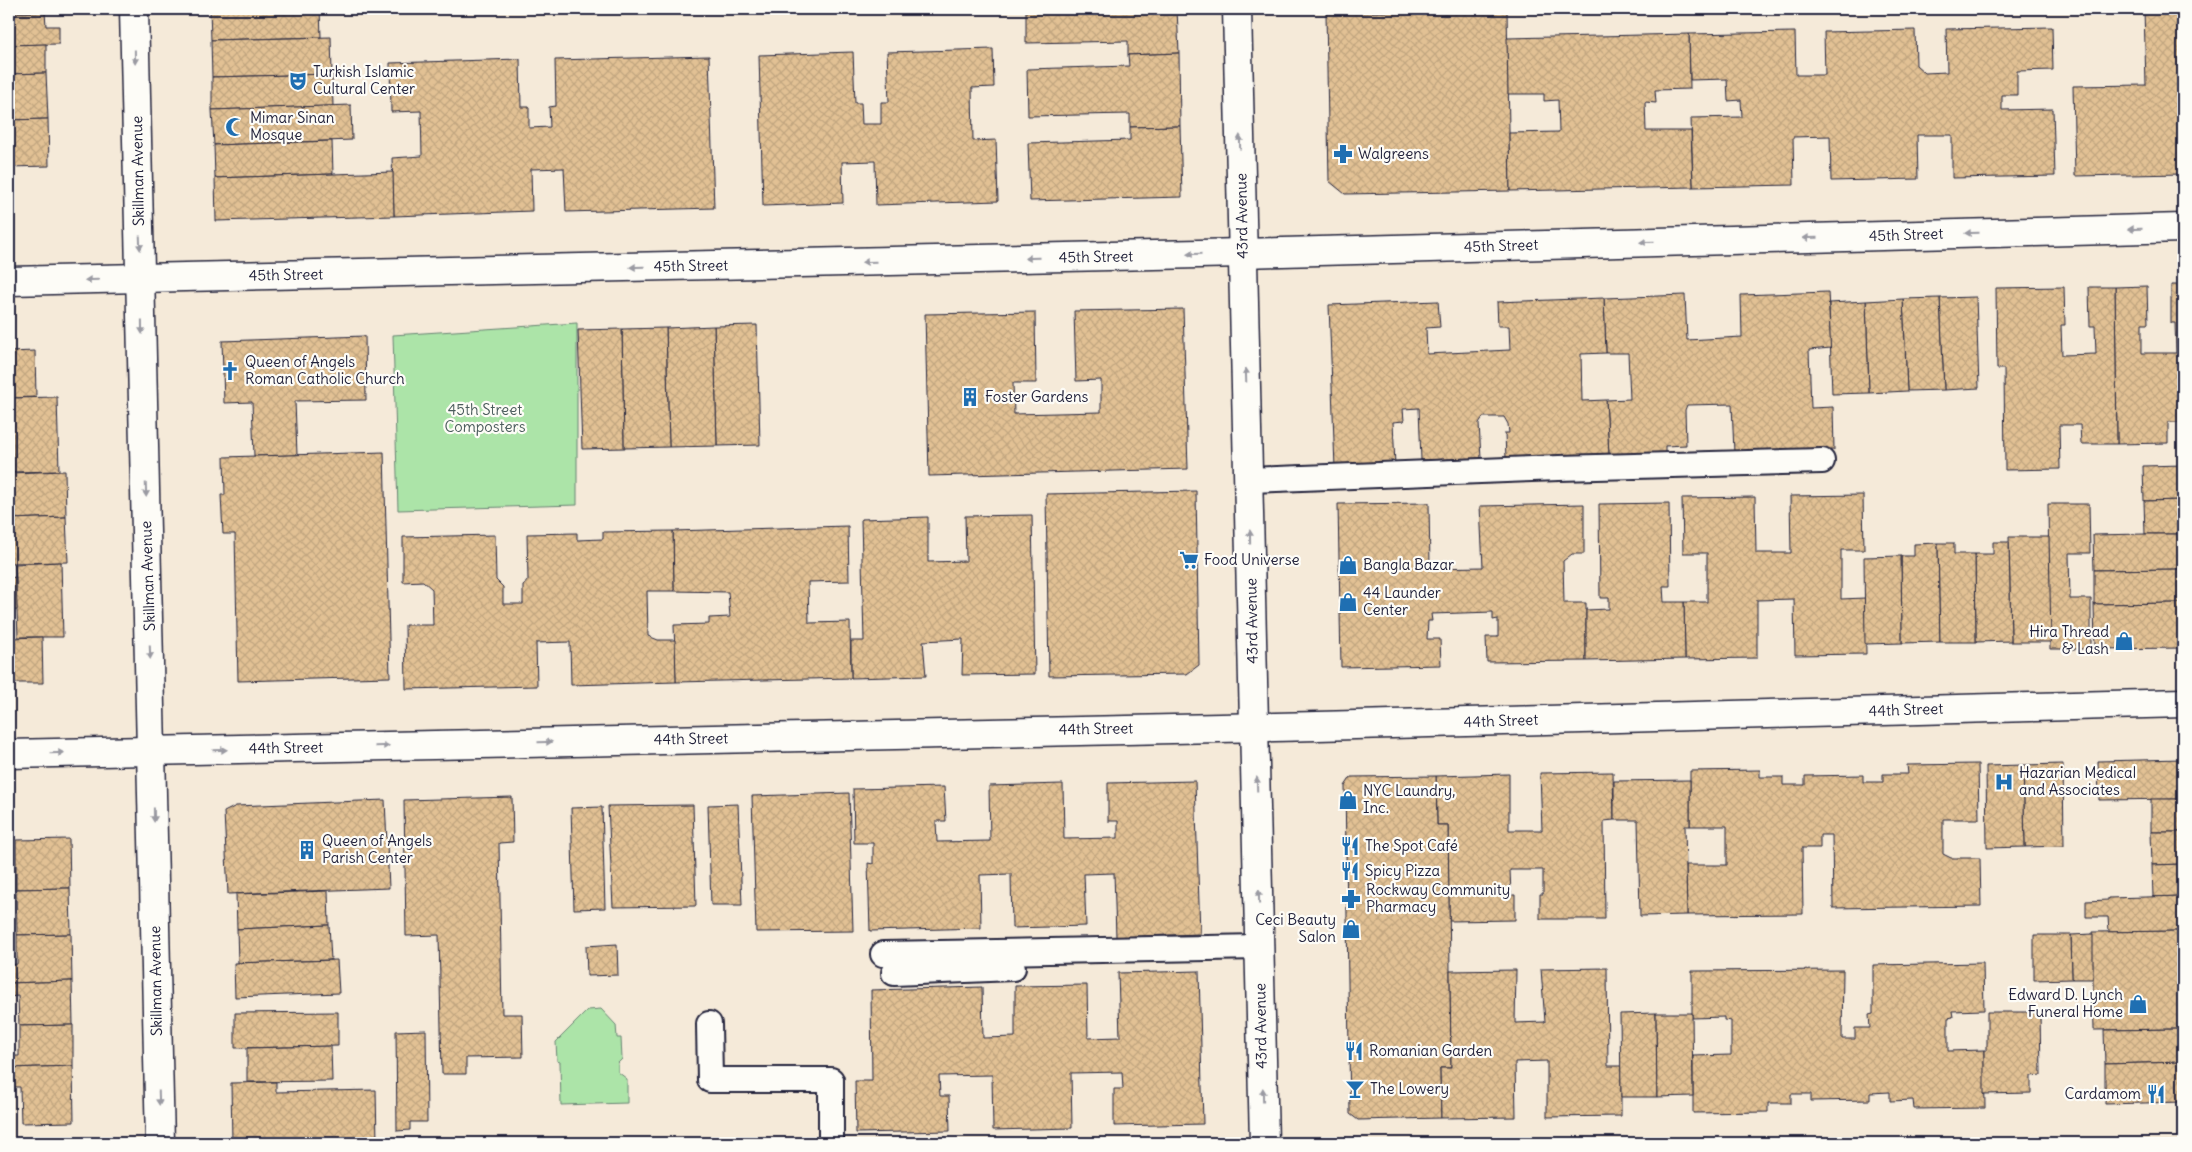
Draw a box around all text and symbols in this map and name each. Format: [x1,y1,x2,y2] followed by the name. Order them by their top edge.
[132,50,140,66] one-way arrow
[313,62,415,98] place label: Turkish Islamic Cultural Center
[287,70,309,92] theatre icon: Turkish Islamic Cultural Center
[250,108,335,144] place label: Mimar Sinan Mosque
[127,116,148,226] street label: Skillman Avenue
[224,116,246,138] mosque icon: Mimar Sinan Mosque
[1236,134,1244,150] one-way arrow
[1332,143,1354,165] pharmacy icon: Walgreens
[1358,144,1429,163] place label: Walgreens
[1231,173,1252,259] street label: 43rd Avenue
[1868,224,1944,245] street label: 45th Street
[2126,225,2142,233] one-way arrow
[1964,229,1980,237] one-way arrow
[1801,234,1817,242] one-way arrow
[136,235,144,251] one-way arrow
[1463,235,1539,256] street label: 45th Street
[1639,238,1655,246] one-way arrow
[1059,246,1133,267] street label: 45th Street
[1186,250,1202,258] one-way arrow
[1024,254,1040,262] one-way arrow
[654,255,728,276] street label: 45th Street
[861,258,877,266] one-way arrow
[629,263,645,271] one-way arrow
[249,264,323,285] street label: 45th Street
[84,276,100,284] one-way arrow
[138,320,146,336] one-way arrow
[245,352,405,388] place label: Queen of Angels Roman Catholic Church
[219,360,241,382] church icon: Queen of Angels Roman Catholic Church
[1242,367,1250,383] one-way arrow
[959,386,981,408] building icon: Foster Gardens
[985,387,1089,406] place label: Foster Gardens
[444,400,526,436] park label: 45th Street Composters
[142,482,150,498] one-way arrow
[136,521,159,631] street label: Skillman Avenue
[1246,529,1254,545] one-way arrow
[1178,549,1200,571] supermarket icon: Food Universe
[1204,550,1300,569] place label: Food Universe
[1337,554,1359,576] shop icon: Bangla Bazar
[1363,555,1454,574] place label: Bangla Bazar
[1241,578,1262,664] street label: 43rd Avenue
[1363,583,1441,619] place label: 44 Launder Center
[1337,591,1359,613] shop icon: 44 Launder Center
[2029,622,2109,658] place label: Hira Thread & Lash
[2113,630,2135,652] shop icon: Hira Thread & Lash
[146,645,154,661] one-way arrow
[1868,699,1944,720] street label: 44th Street
[1463,710,1539,731] street label: 44th Street
[1059,718,1133,739] street label: 44th Street
[654,728,728,749] street label: 44th Street
[249,737,323,758] street label: 44th Street
[537,738,553,746] one-way arrow
[375,742,391,750] one-way arrow
[212,746,228,754] one-way arrow
[50,749,66,757] one-way arrow
[2019,763,2136,799] place label: Hazarian Medical and Associates
[1993,771,2015,793] hospital icon: Hazarian Medical and Associates
[1252,776,1260,792] one-way arrow
[1363,781,1456,817] place label: NYC Laundry, Inc.
[1337,789,1359,811] shop icon: NYC Laundry, Inc.
[150,807,158,823] one-way arrow
[322,831,432,867] place label: Queen of Angels Parish Center
[1339,835,1361,857] restaurant icon: The Spot Café
[1365,836,1458,855] place label: The Spot Café
[296,839,318,861] building icon: Queen of Angels Parish Center
[1339,860,1361,882] restaurant icon: Spicy Pizza
[1365,861,1441,880] place label: Spicy Pizza
[1366,880,1510,916] place label: Rockway Community Pharmacy
[1340,888,1362,910] pharmacy icon: Rockway Community Pharmacy
[1255,889,1263,905] one-way arrow
[1255,910,1336,946] place label: Ceci Beauty Salon
[1340,918,1362,940] shop icon: Ceci Beauty Salon
[145,926,166,1036] street label: Skillman Avenue
[1250,983,1271,1069] street label: 43rd Avenue
[2008,985,2123,1021] place label: Edward D. Lynch Funeral Home
[2127,993,2149,1015] shop icon: Edward D. Lynch Funeral Home
[1343,1040,1365,1062] restaurant icon: Romanian Garden
[1369,1041,1493,1060] place label: Romanian Garden
[1344,1078,1366,1100] bar icon: The Lowery
[1370,1079,1449,1098] place label: The Lowery
[2145,1083,2167,1105] restaurant icon: Cardamom
[2065,1084,2141,1103] place label: Cardamom
[1259,1086,1267,1102] one-way arrow
[155,1090,163,1106] one-way arrow

